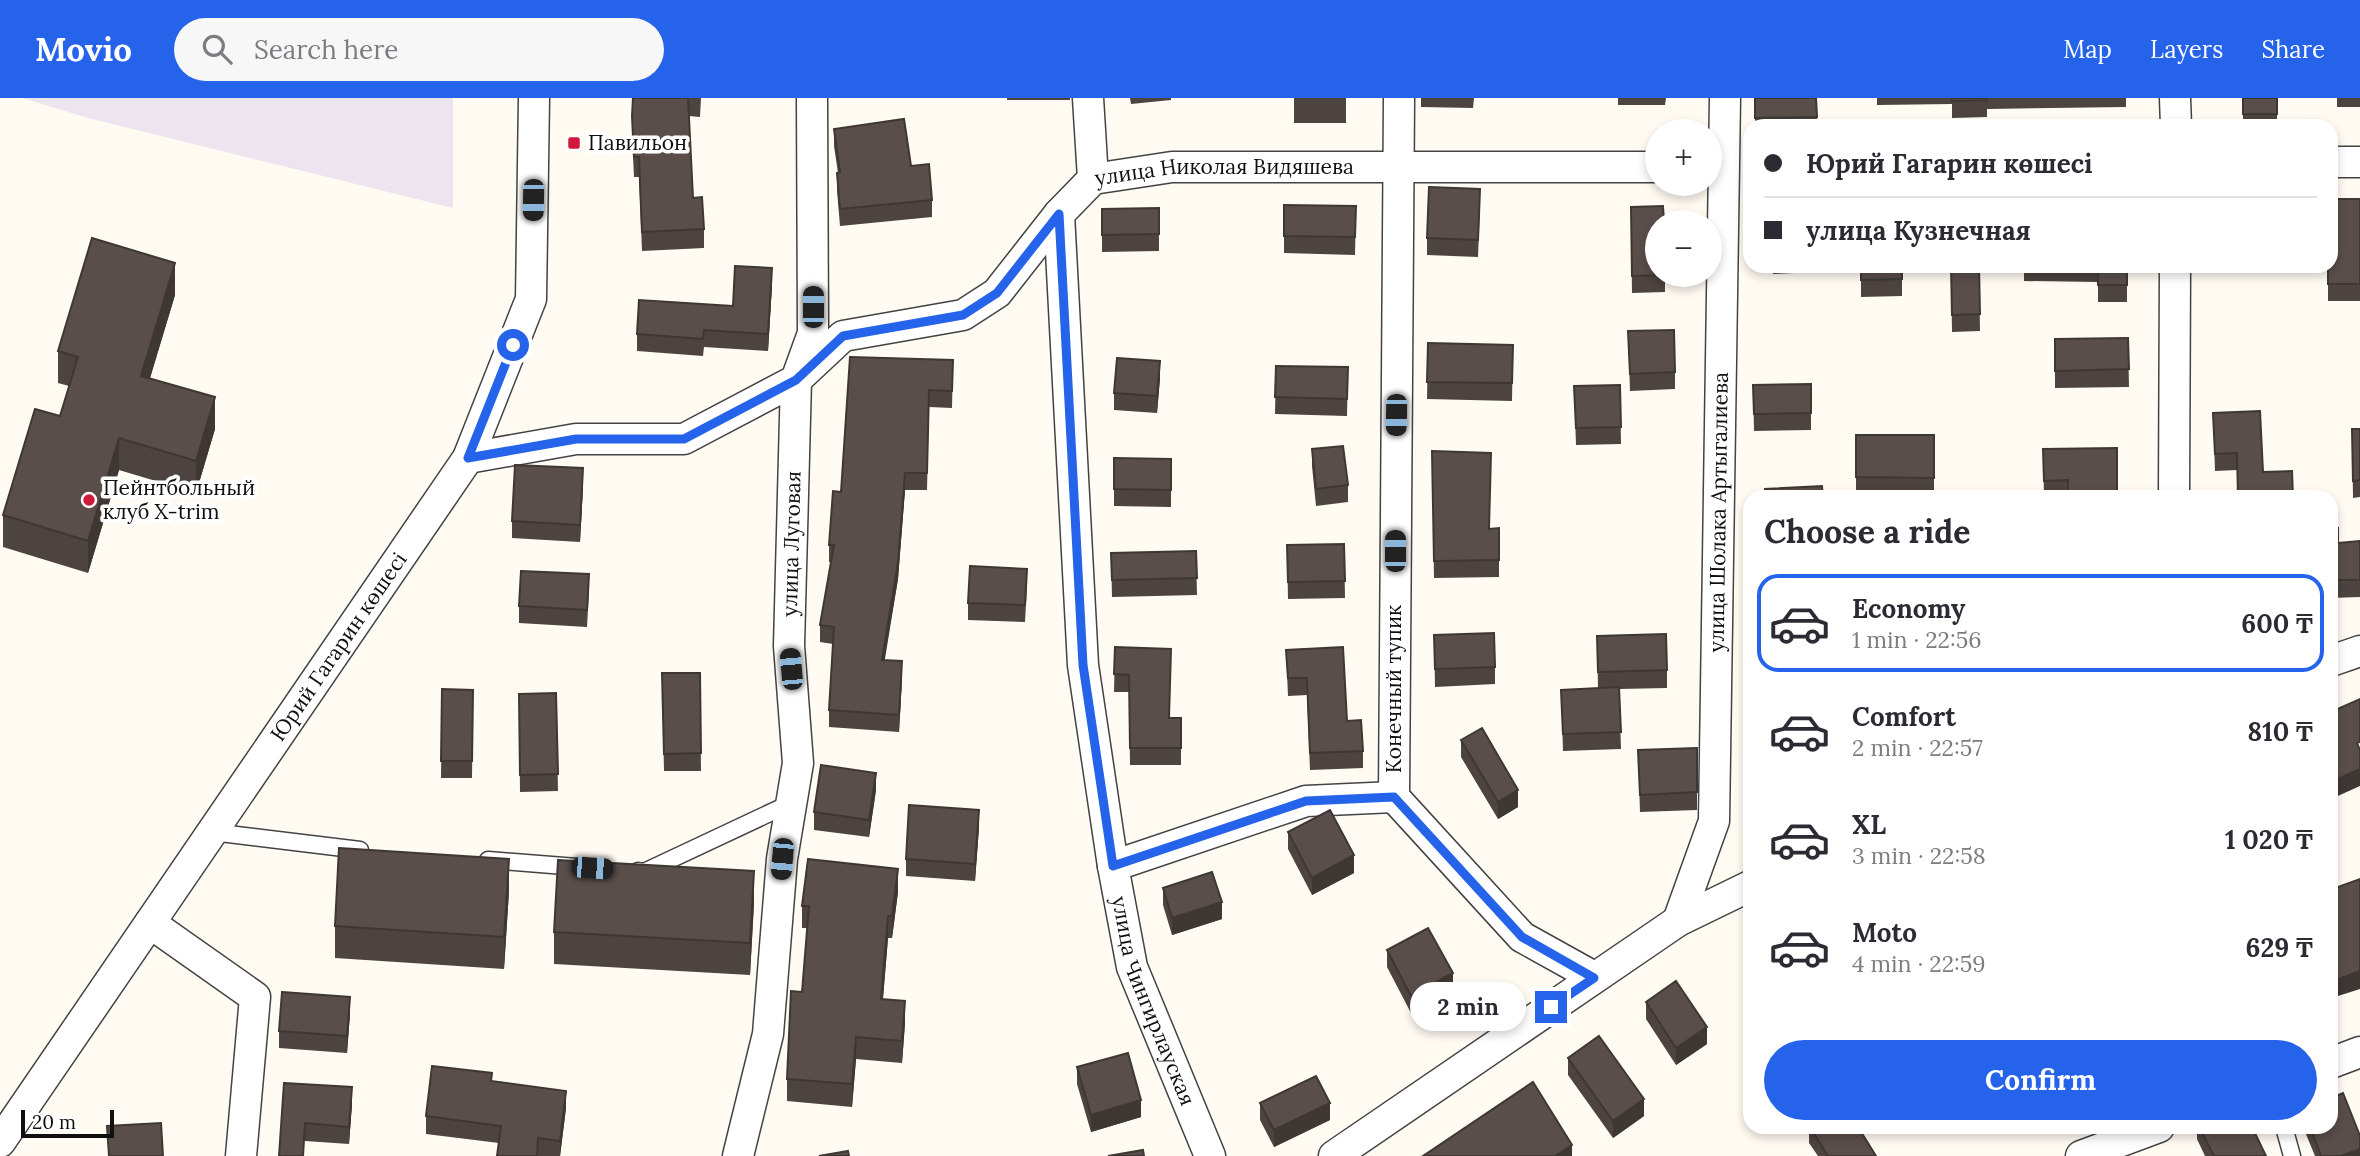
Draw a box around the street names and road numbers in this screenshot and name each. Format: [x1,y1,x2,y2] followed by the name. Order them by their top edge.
[1093,153,1354,192] street label: улица Николая Видяшева
[1703,372,1734,653] street label: улица Шолака Артыгалиева
[776,470,807,617] street label: улица Луговая
[264,547,413,746] street label: Юрий Гагарин көшесі
[1380,604,1407,773] street label: Конечный тупик
[1106,894,1202,1109] street label: улица Чингирлауская

